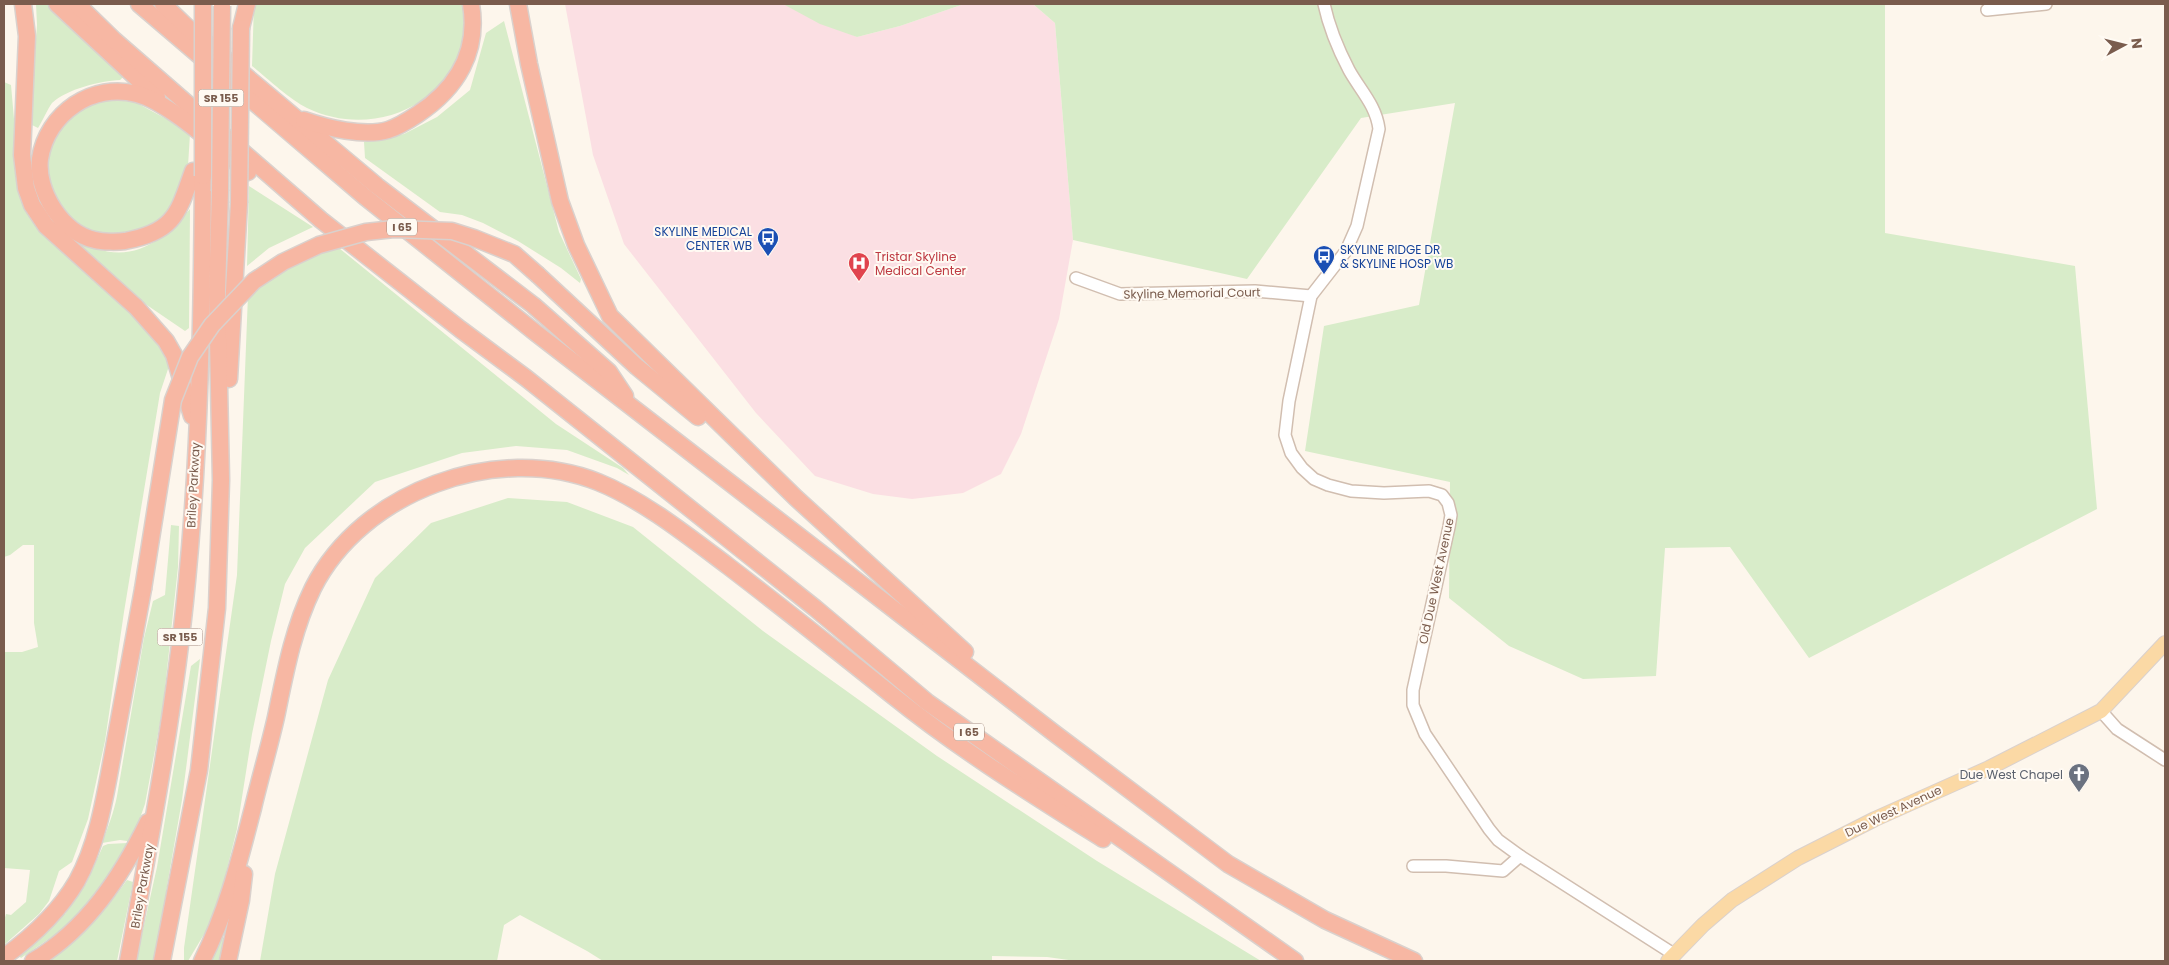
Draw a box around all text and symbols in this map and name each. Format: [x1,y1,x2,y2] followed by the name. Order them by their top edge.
[2099,20,2149,70] north arrow
[2126,37,2147,50] text: N
[198,90,244,106] road number: SR 155
[387,218,417,236] road number: I 65
[654,223,752,254] place label: SKYLINE MEDICAL CENTER WB
[756,226,780,257] bus stop icon: SKYLINE MEDICAL CENTER WB
[1340,241,1453,272] place label: SKYLINE RIDGE DR & SKYLINE HOSP WB
[1312,244,1336,275] bus stop icon: SKYLINE RIDGE DR & SKYLINE HOSP WB
[875,248,967,279] place label: Tristar Skyline Medical Center
[847,251,871,282] hospital icon: Tristar Skyline Medical Center
[1123,283,1261,303] street label: Skyline Memorial Court
[182,442,204,528] street label: Briley Parkway
[1414,516,1458,646] street label: Old Due West Avenue
[158,628,202,646] road number: SR 155
[954,724,984,740] road number: I 65
[2067,762,2091,793] church icon: Due West Chapel
[1960,766,2063,783] place label: Due West Chapel
[1842,781,1944,841] street label: Due West Avenue
[126,842,158,930] street label: Briley Parkway

